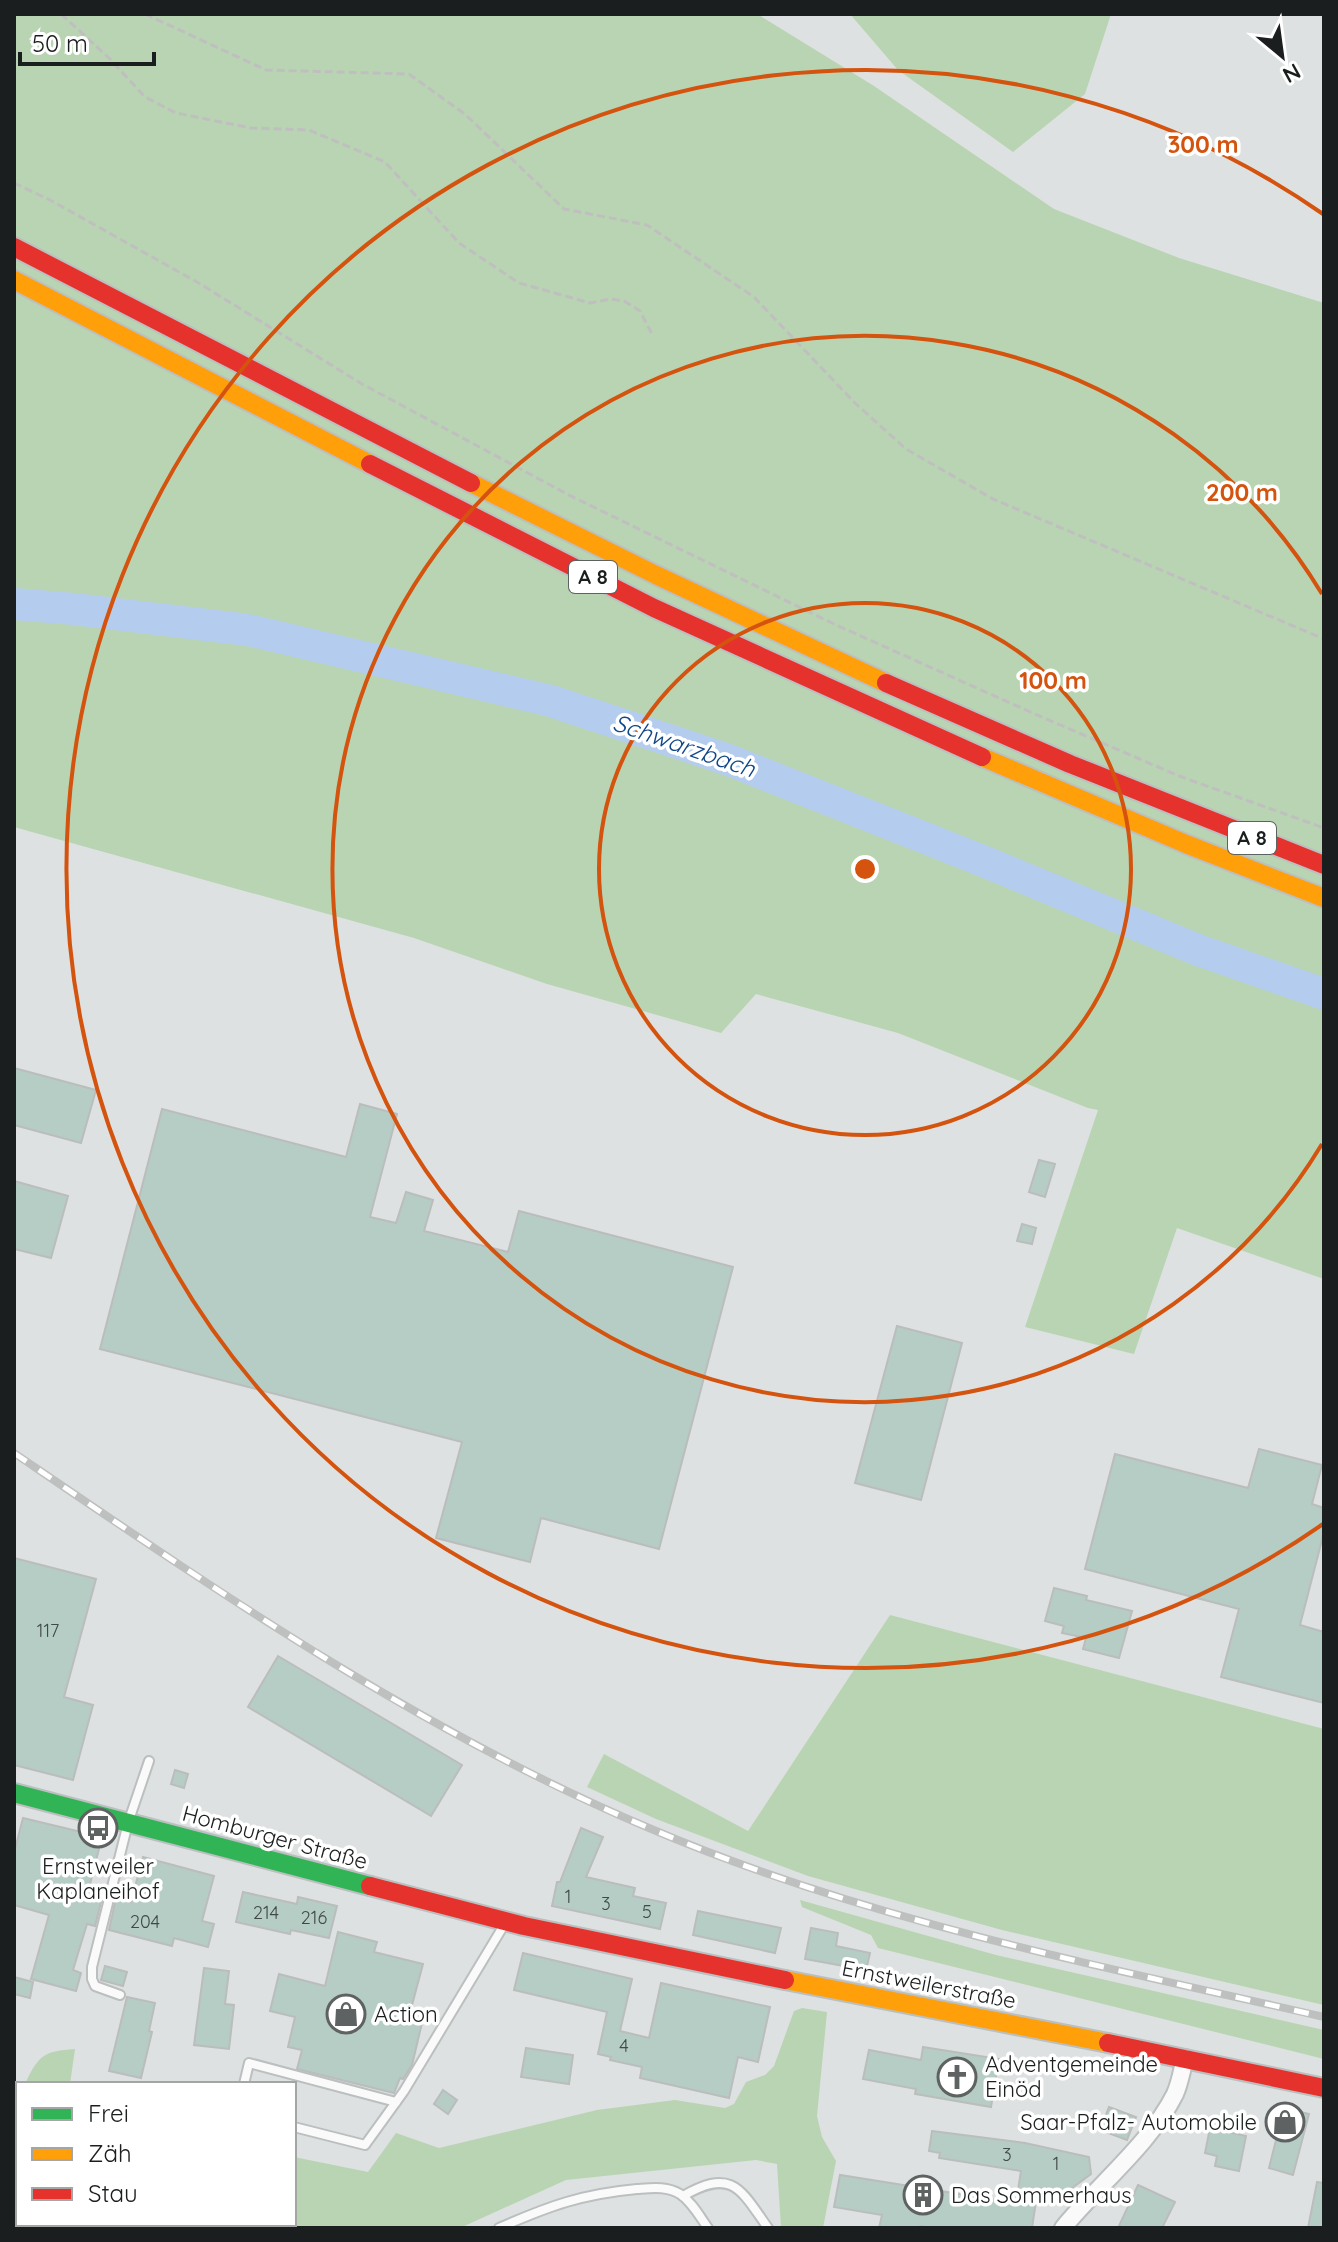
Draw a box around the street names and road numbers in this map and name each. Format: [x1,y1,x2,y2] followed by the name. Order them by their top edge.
[569,561,617,593] road number: A 8
[1228,822,1276,854] road number: A 8
[179,1799,371,1875] street label: Homburger Straße
[840,1953,1018,2015] street label: Ernstweilerstraße

